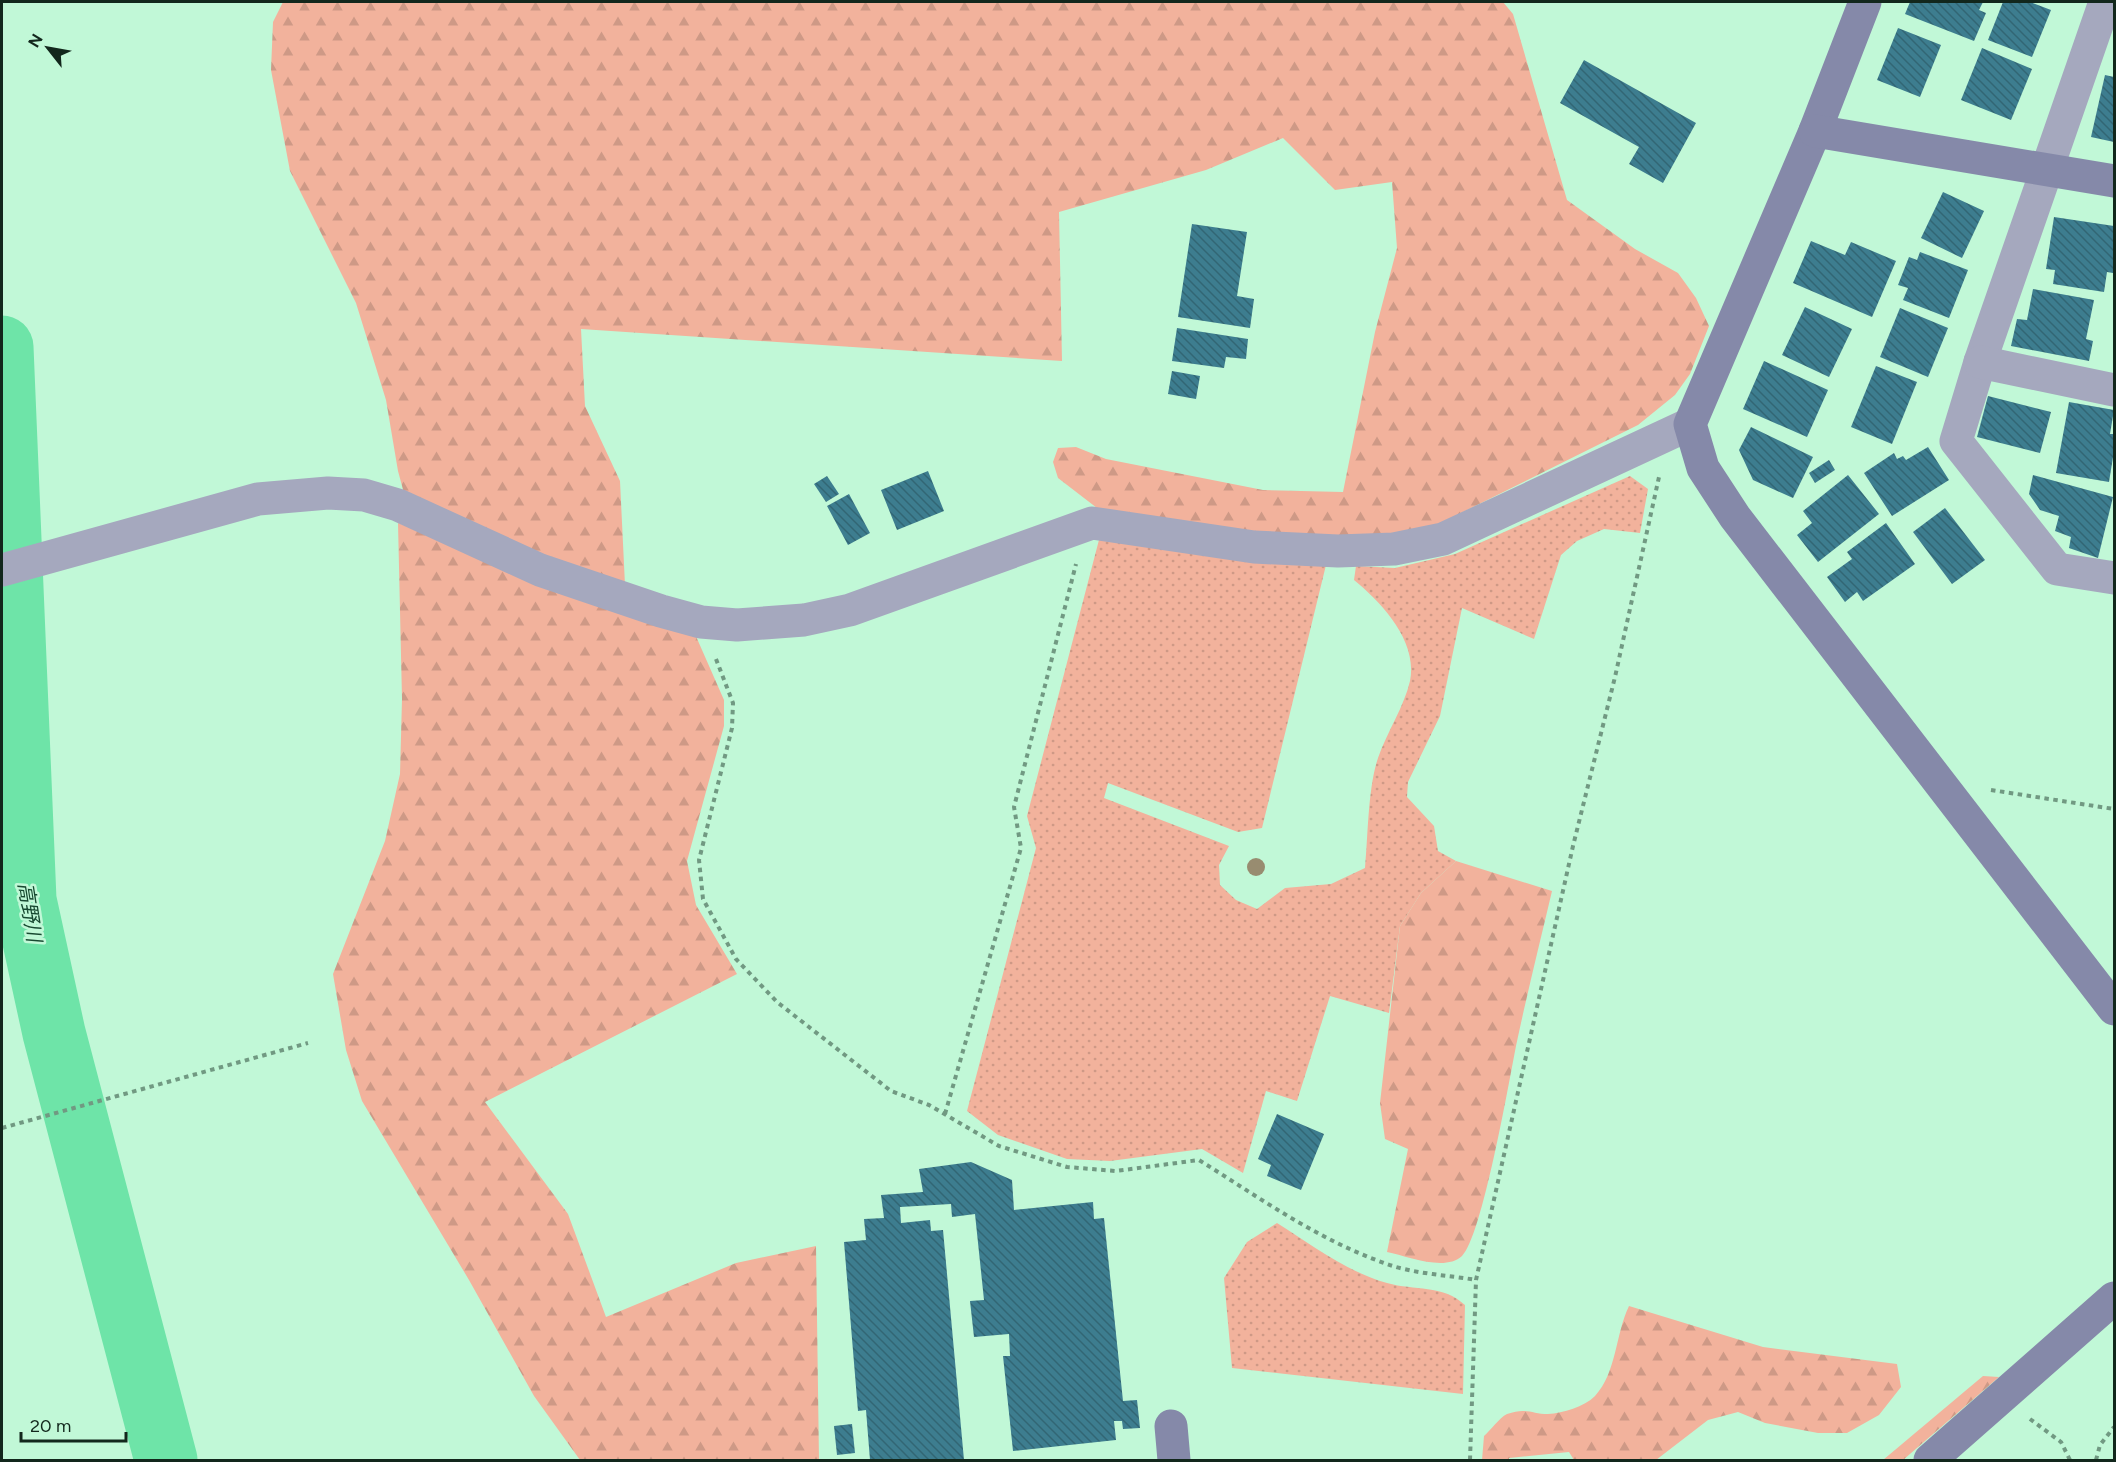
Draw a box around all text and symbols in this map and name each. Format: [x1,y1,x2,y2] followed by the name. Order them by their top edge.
[18,18,78,78] north arrow
[24,30,47,51] text: N
[13,880,47,945] water label: 高野川
[21,1405,126,1443] scale bar
[30,1415,71,1437] text: 20 m

